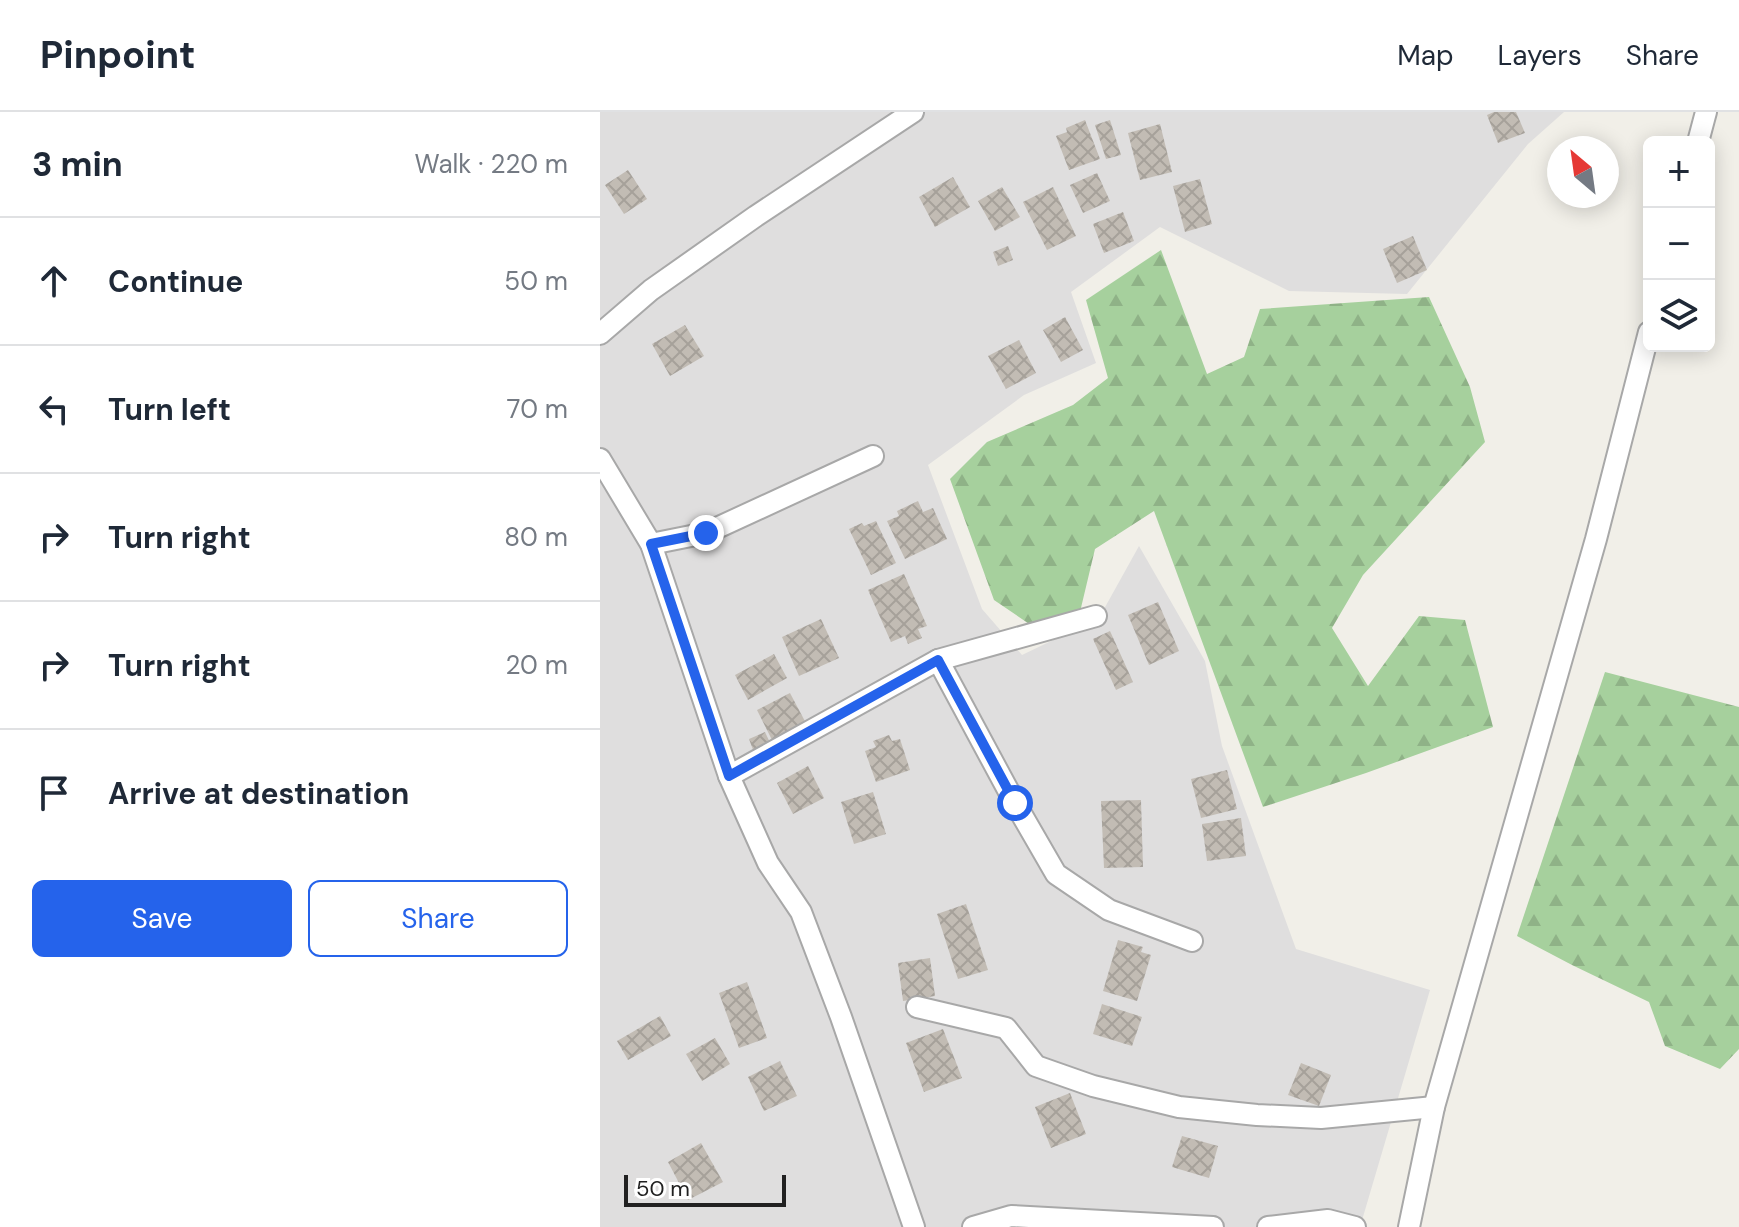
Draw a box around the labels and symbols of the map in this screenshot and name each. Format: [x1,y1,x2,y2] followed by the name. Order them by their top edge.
[1547,136,1619,208] north arrow
[688,515,724,551] route end
[997,785,1033,821] route start
[624,1171,786,1207] scale bar

